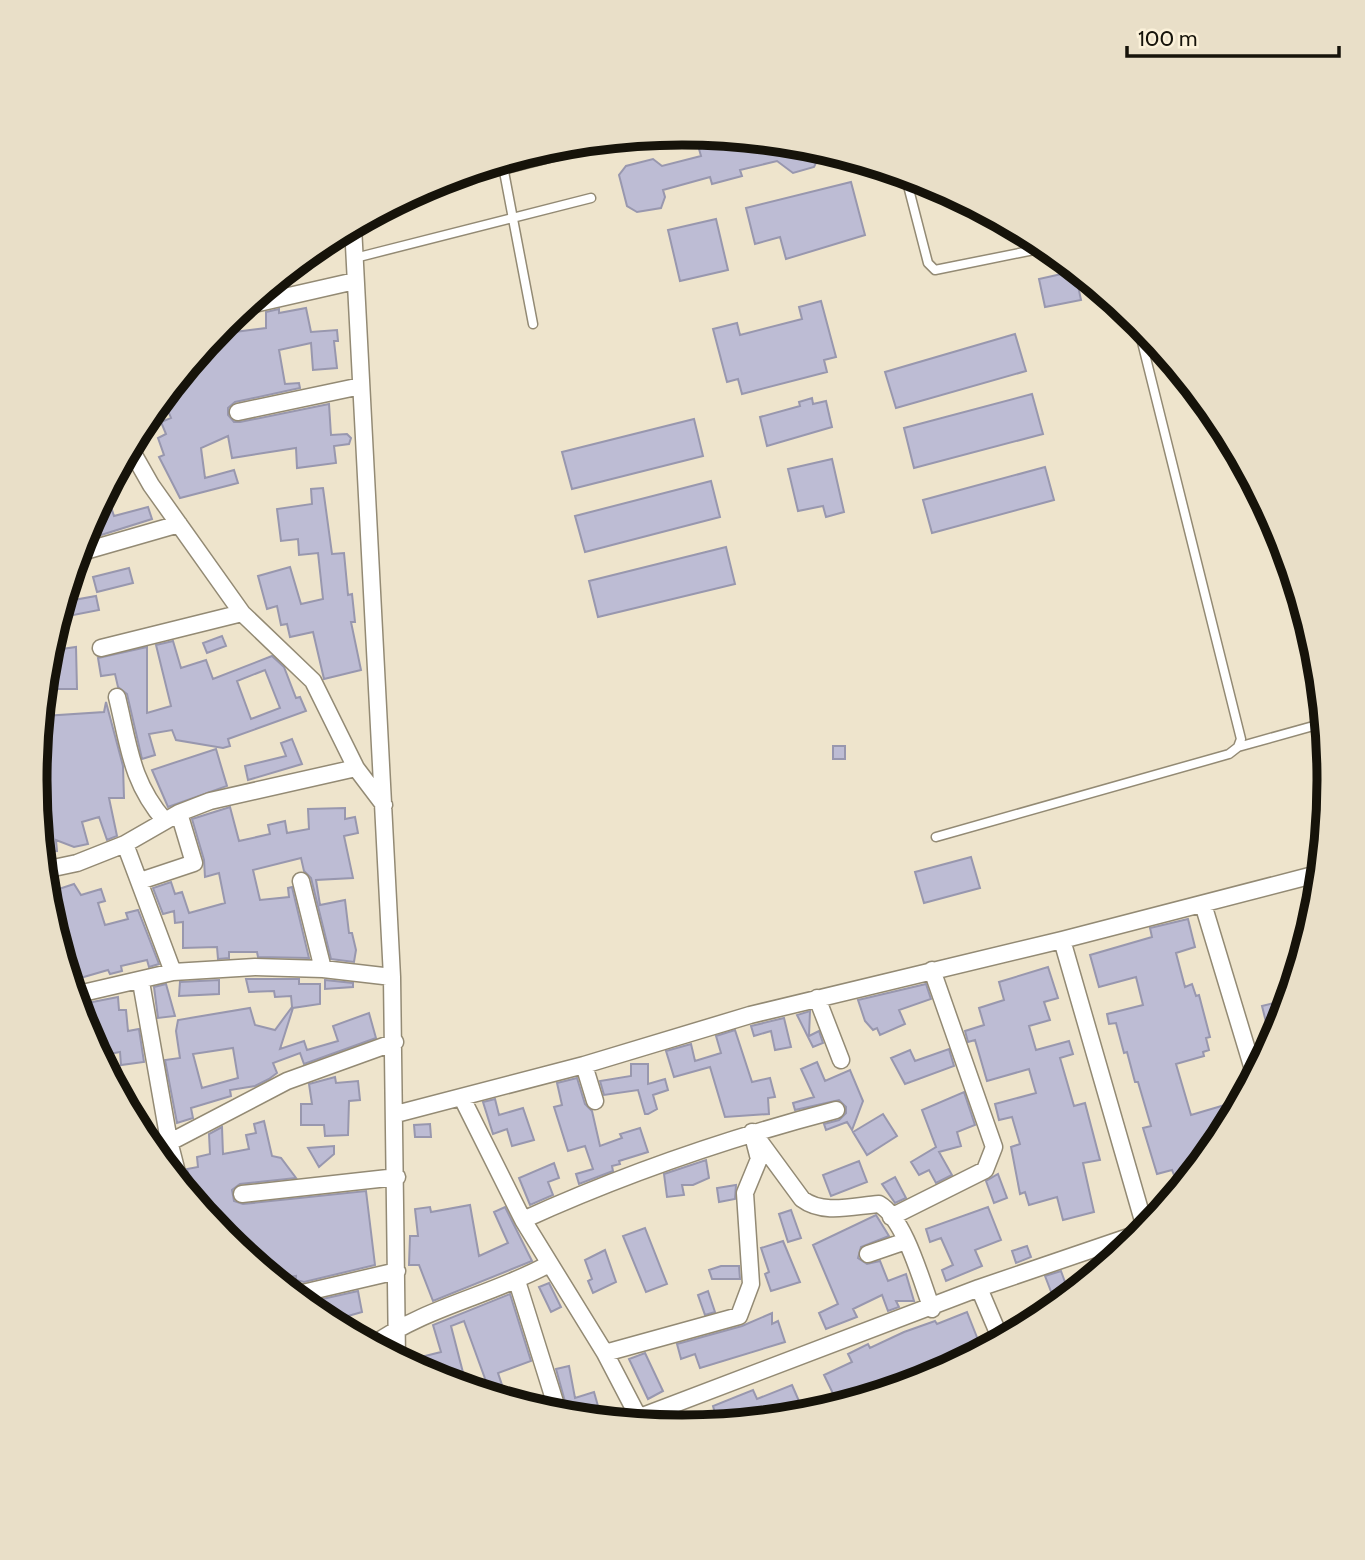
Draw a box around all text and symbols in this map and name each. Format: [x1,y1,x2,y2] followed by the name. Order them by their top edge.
[1127,14,1339,58] scale bar
[1138,26,1197,51] text: 100 m

